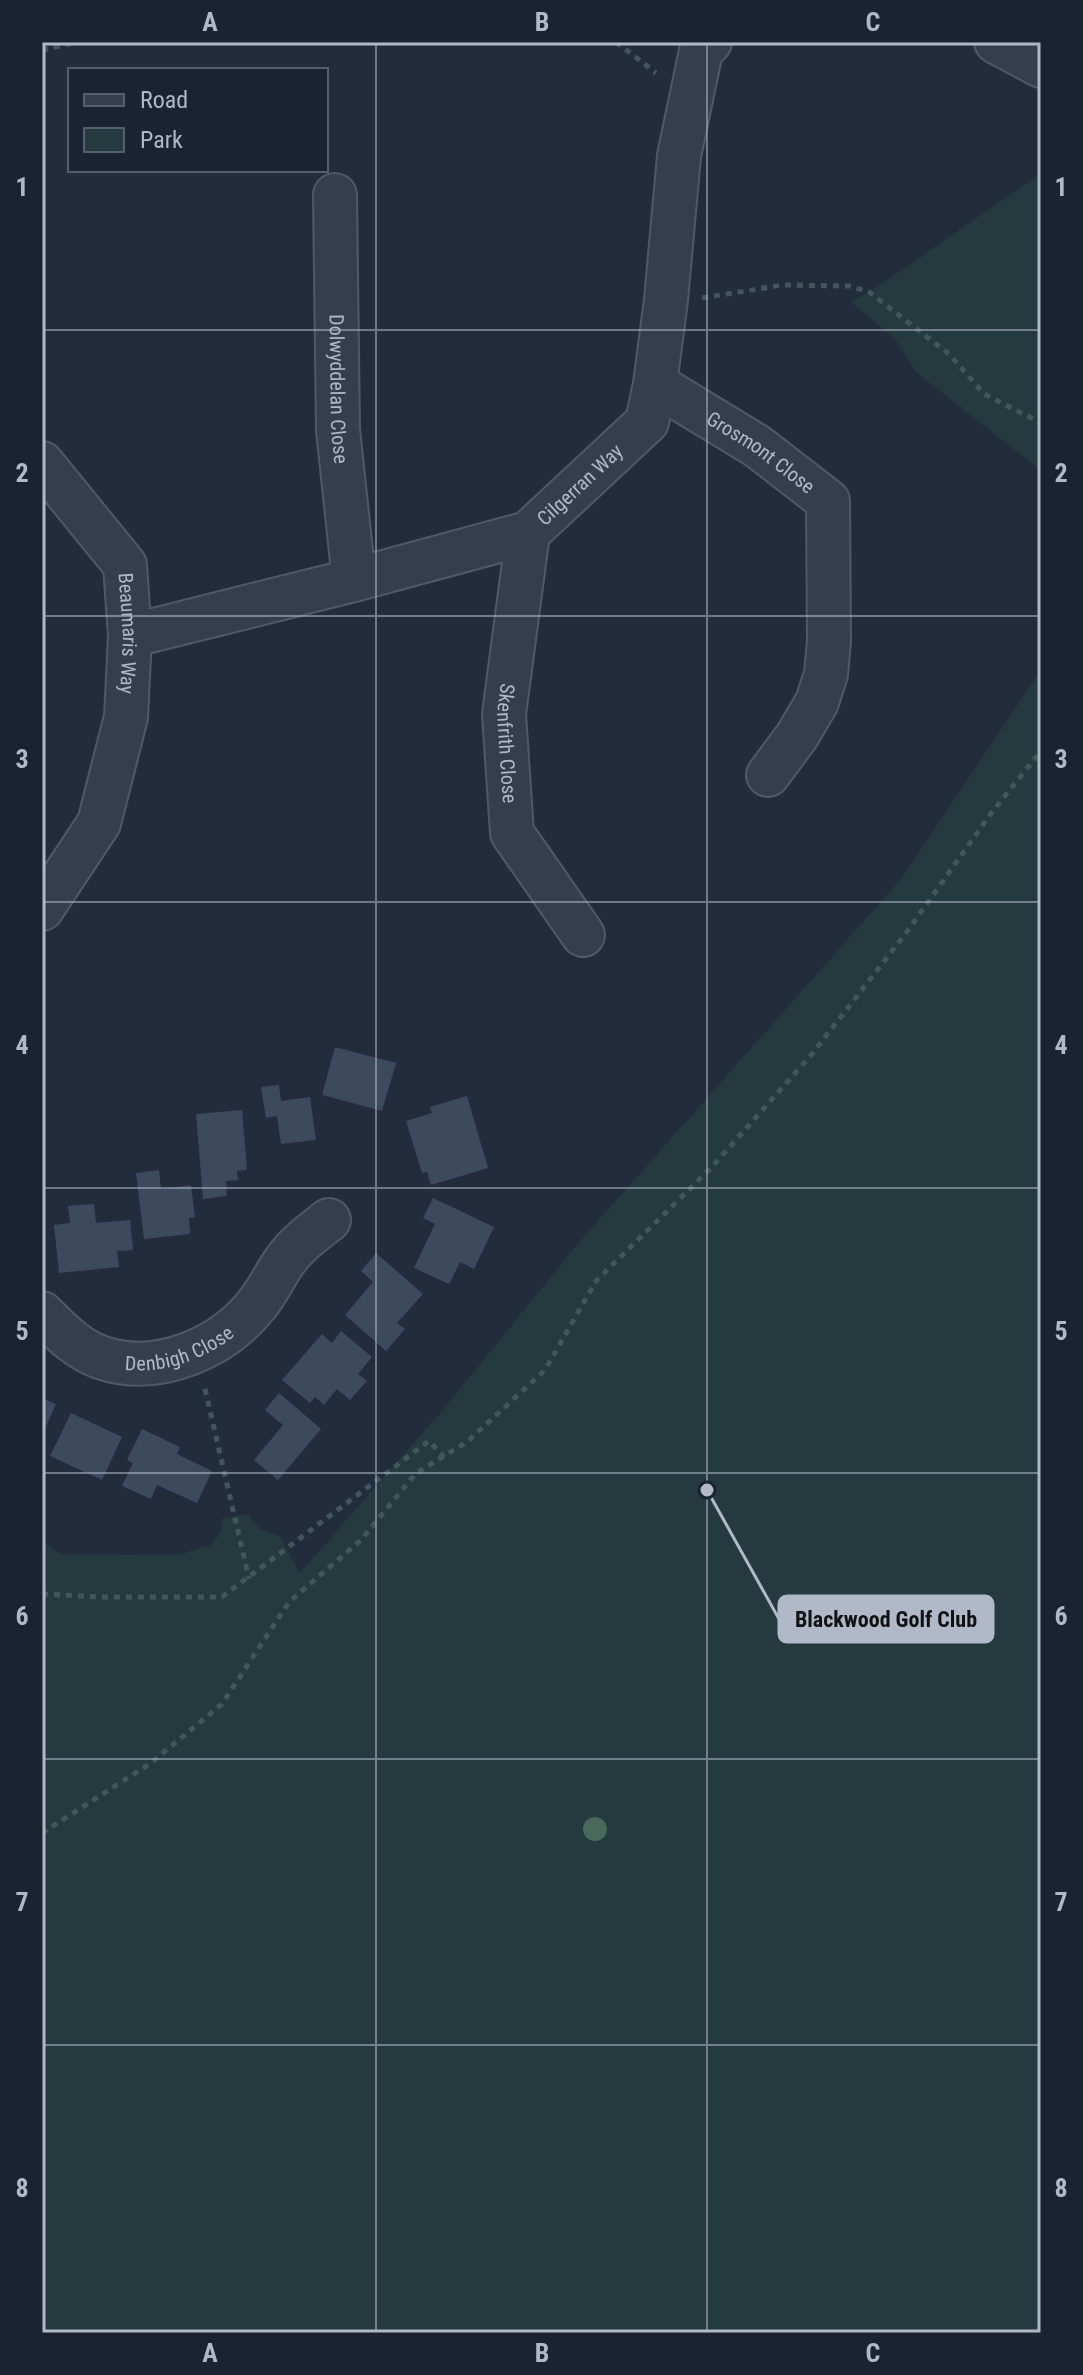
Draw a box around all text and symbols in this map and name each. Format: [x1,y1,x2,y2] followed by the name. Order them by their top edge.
[202,7,218,37] text: A
[535,7,549,37] text: B
[866,7,881,37] text: C
[68,68,328,172] legend
[140,86,188,114] text: Road
[140,126,183,154] text: Park
[15,172,29,202] text: 1
[1054,172,1068,202] text: 1
[325,314,354,465] street label: Dolwyddelan Close
[702,406,820,498] street label: Grosmont Close
[532,439,628,530] street label: Cilgerran Way
[15,458,29,488] text: 2
[1054,458,1068,488] text: 2
[114,572,142,695] street label: Beaumaris Way
[492,682,522,804] street label: Skenfrith Close
[15,744,29,774] text: 3
[1054,744,1068,774] text: 3
[15,1030,29,1060] text: 4
[1054,1030,1068,1060] text: 4
[15,1316,29,1346] text: 5
[1054,1316,1068,1346] text: 5
[124,1320,238,1376] street label: Denbigh Close
[779,1596,993,1642] callout: Blackwood Golf Club
[15,1601,29,1631] text: 6
[1054,1601,1068,1631] text: 6
[795,1607,977,1632] text: Blackwood Golf Club
[15,1887,29,1917] text: 7
[1054,1887,1068,1917] text: 7
[15,2173,29,2203] text: 8
[1054,2173,1068,2203] text: 8
[202,2338,218,2368] text: A
[535,2338,549,2368] text: B
[866,2338,881,2368] text: C

